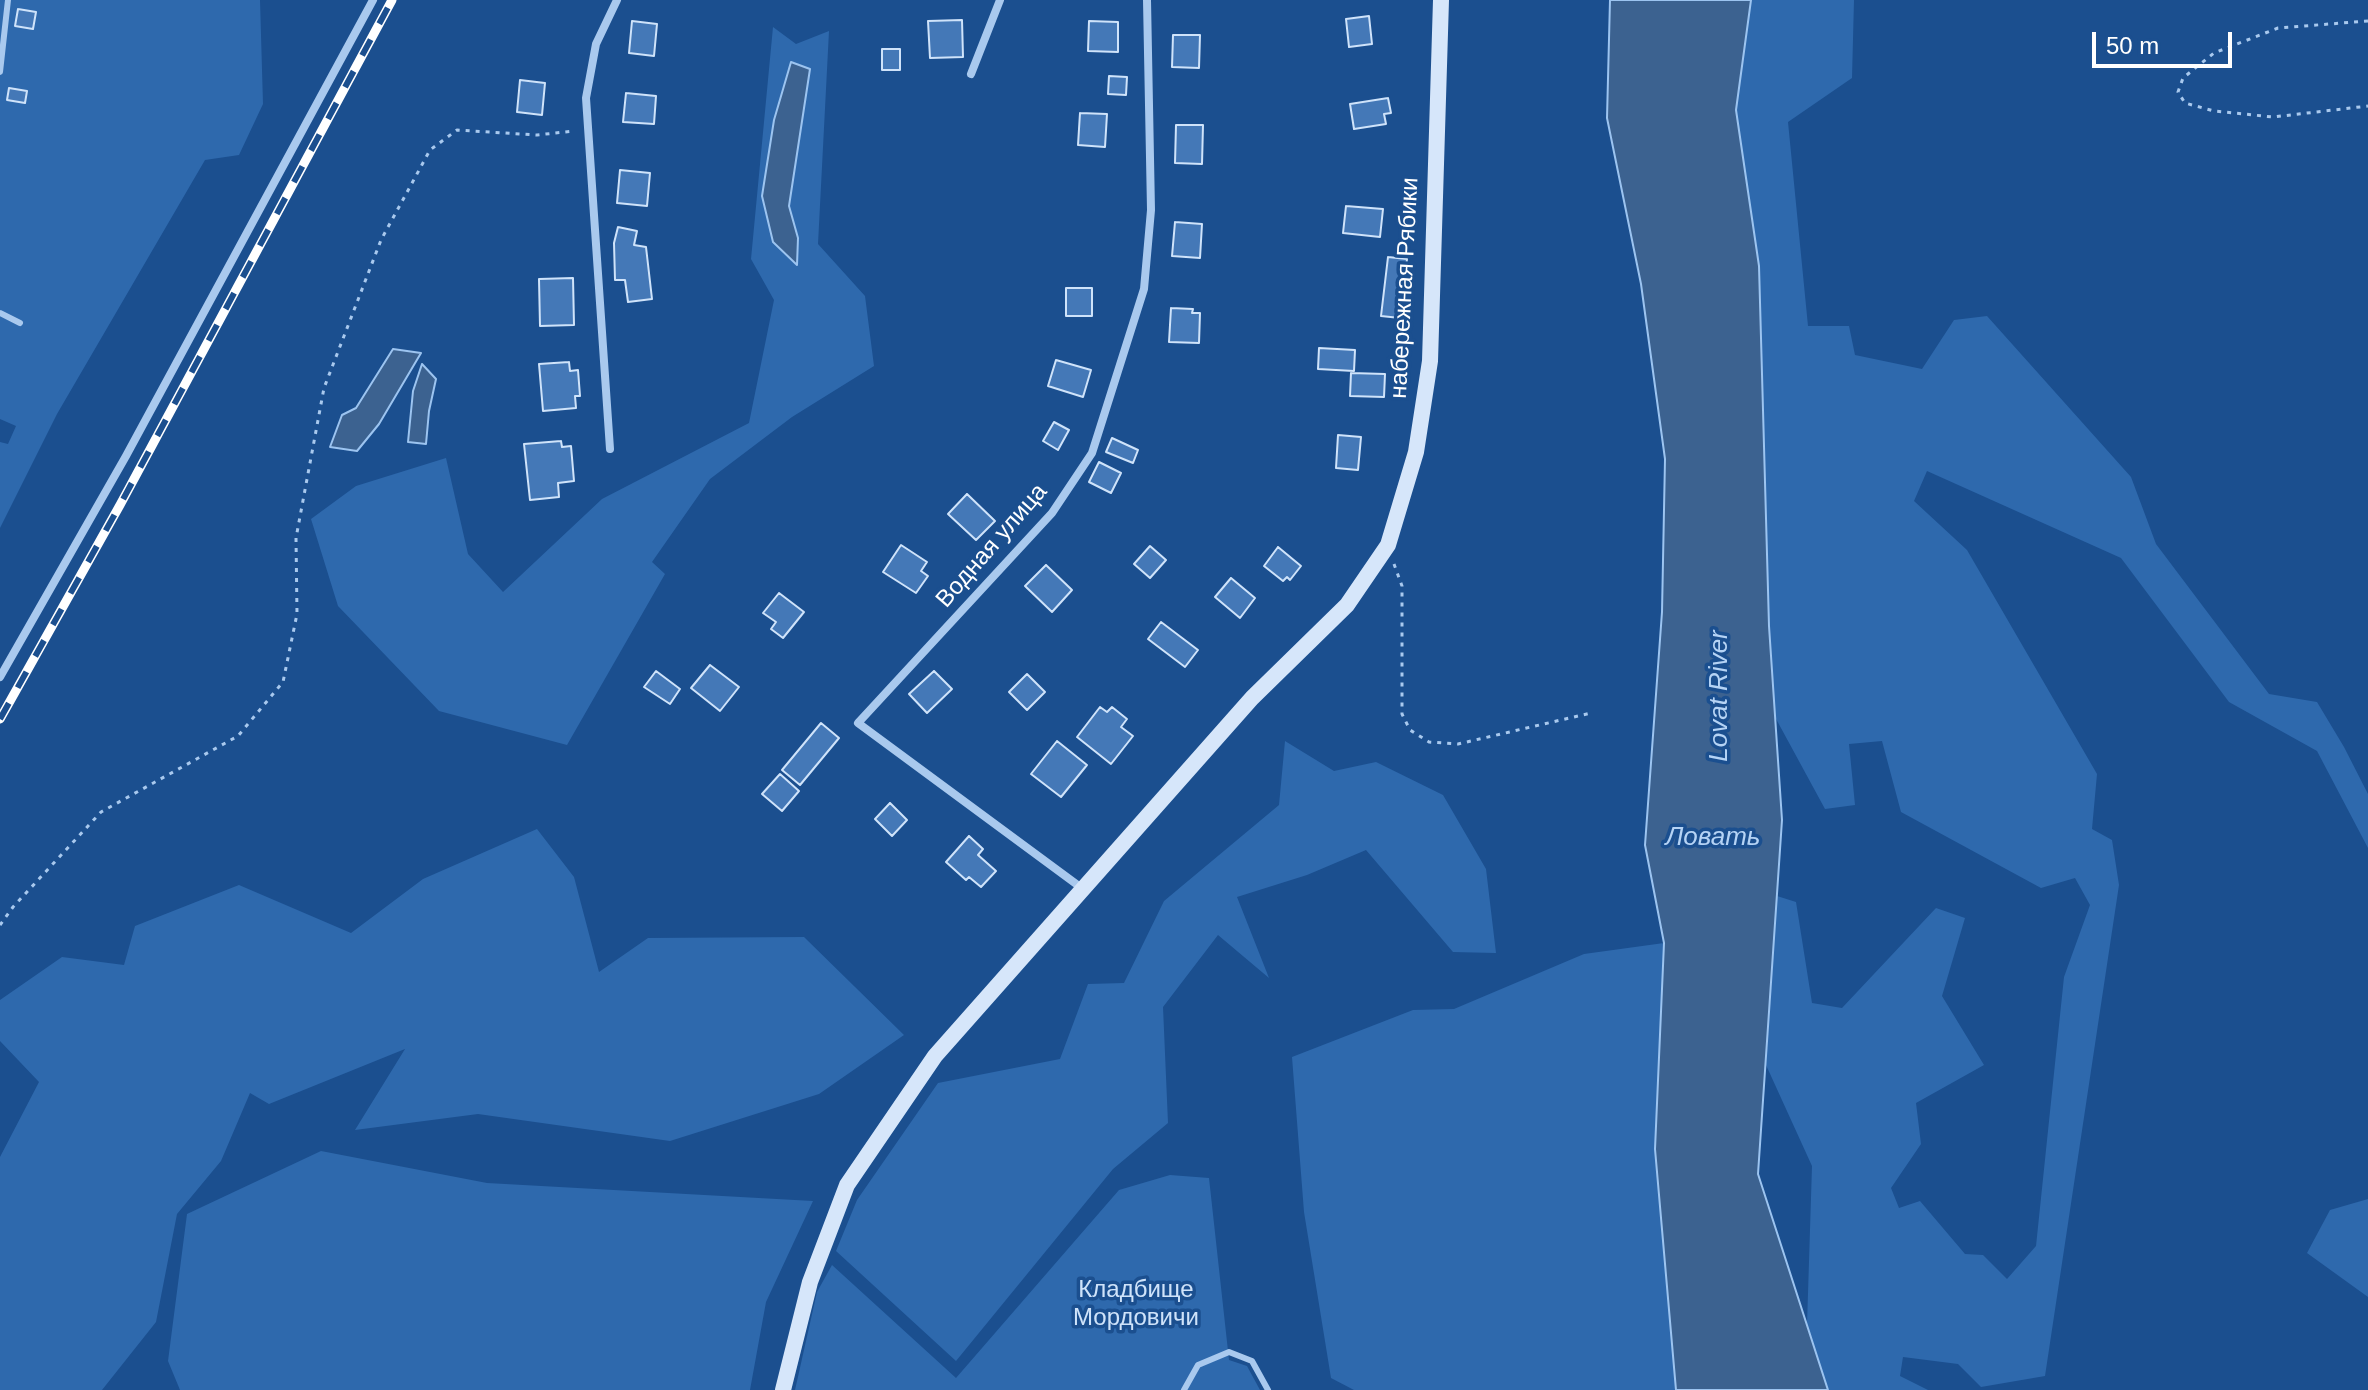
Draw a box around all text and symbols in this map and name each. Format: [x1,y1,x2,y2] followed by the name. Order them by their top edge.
[2096,16,2236,66] scale bar
[2106,32,2159,59] text: 50 m
[1385,177,1425,399] street label: набережная Рябики
[930,478,1054,614] street label: Водная улица
[1704,630,1736,762] water label: Lovat River
[1665,822,1761,854] water label: Ловать
[1073,1276,1199,1332] park label: Кладбище Мордовичи

